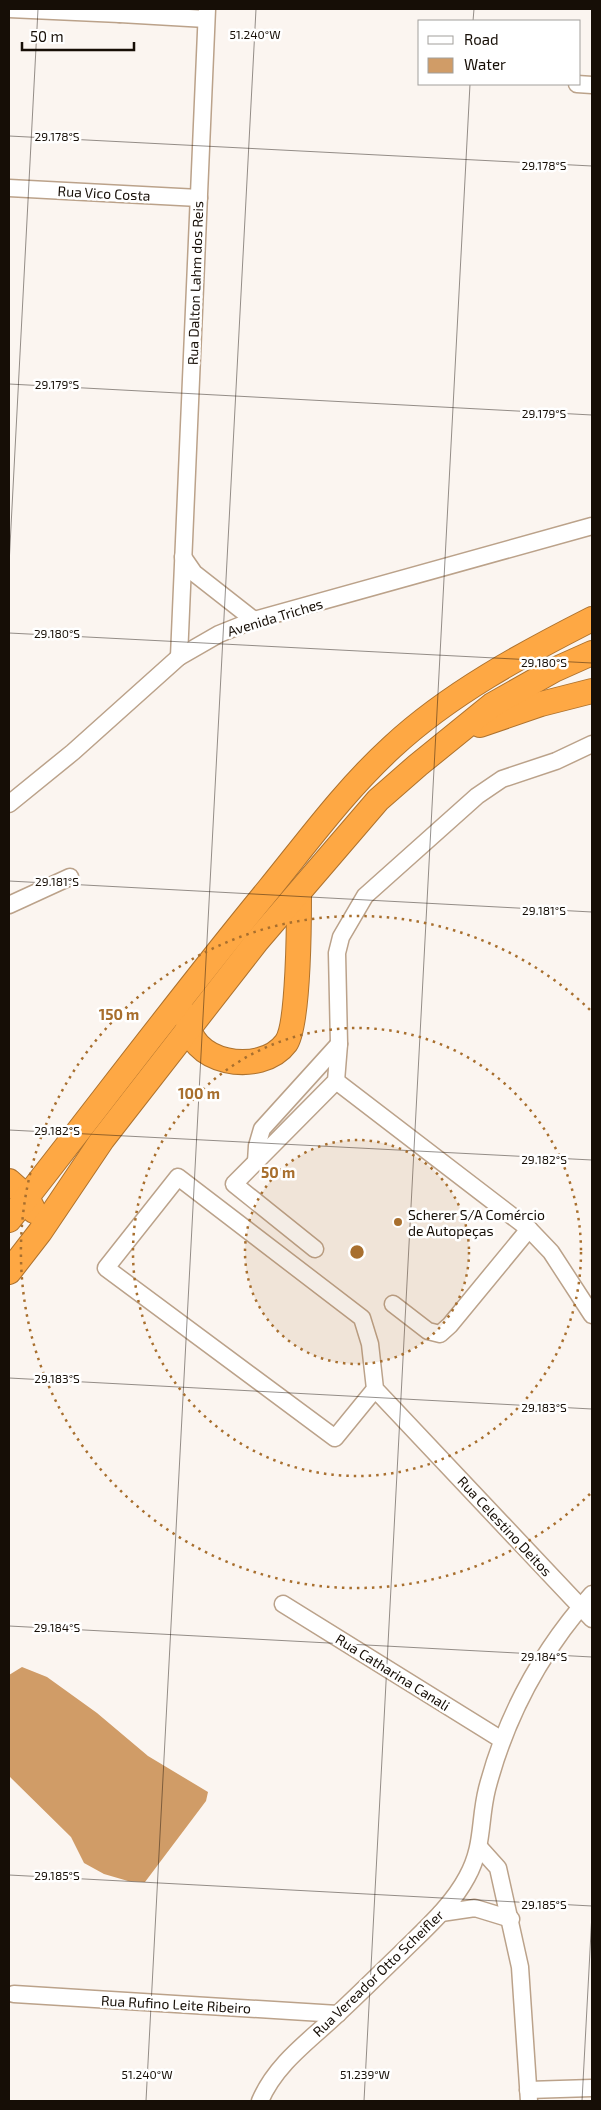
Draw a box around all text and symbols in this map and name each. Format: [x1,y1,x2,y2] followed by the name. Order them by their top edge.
[22,20,135,52] scale bar
[418,20,581,85] legend
[30,27,64,45] text: 50 m
[229,27,281,41] text: 51.240°W
[464,30,499,48] text: Road
[464,55,506,73] text: Water
[34,129,80,143] text: 29.178°S
[521,158,567,172] text: 29.178°S
[57,182,151,204] street label: Rua Vico Costa
[184,201,206,365] street label: Rua Dalton Lahm dos Reis
[35,377,80,391] text: 29.179°S
[522,406,567,420] text: 29.179°S
[225,594,325,640] street label: Avenida Triches
[34,626,80,640] text: 29.180°S
[521,655,567,669] text: 29.180°S
[35,874,79,888] text: 29.181°S
[522,903,566,917] text: 29.181°S
[99,1005,139,1023] text: 150 m
[178,1084,220,1102] text: 100 m
[34,1123,80,1137] text: 29.182°S
[521,1152,567,1166] text: 29.182°S
[261,1163,295,1181] text: 50 m
[408,1206,545,1240] place label: Scherer S/A Comércio de Autopeças
[392,1216,404,1228] marker: Scherer S/A Comércio de Autopeças
[348,1243,366,1261] centre of rings
[34,1371,80,1385] text: 29.183°S
[521,1400,567,1414] text: 29.183°S
[454,1473,556,1579] street label: Rua Celestino Deitos
[34,1620,80,1634] text: 29.184°S
[333,1630,453,1714] street label: Rua Catharina Canali
[521,1649,567,1663] text: 29.184°S
[34,1868,80,1882] text: 29.185°S
[521,1897,567,1911] text: 29.185°S
[309,1906,447,2040] street label: Rua Vereador Otto Scheifler
[100,1992,252,2016] street label: Rua Rufino Leite Ribeiro
[121,2067,173,2081] text: 51.240°W
[340,2067,390,2081] text: 51.239°W

